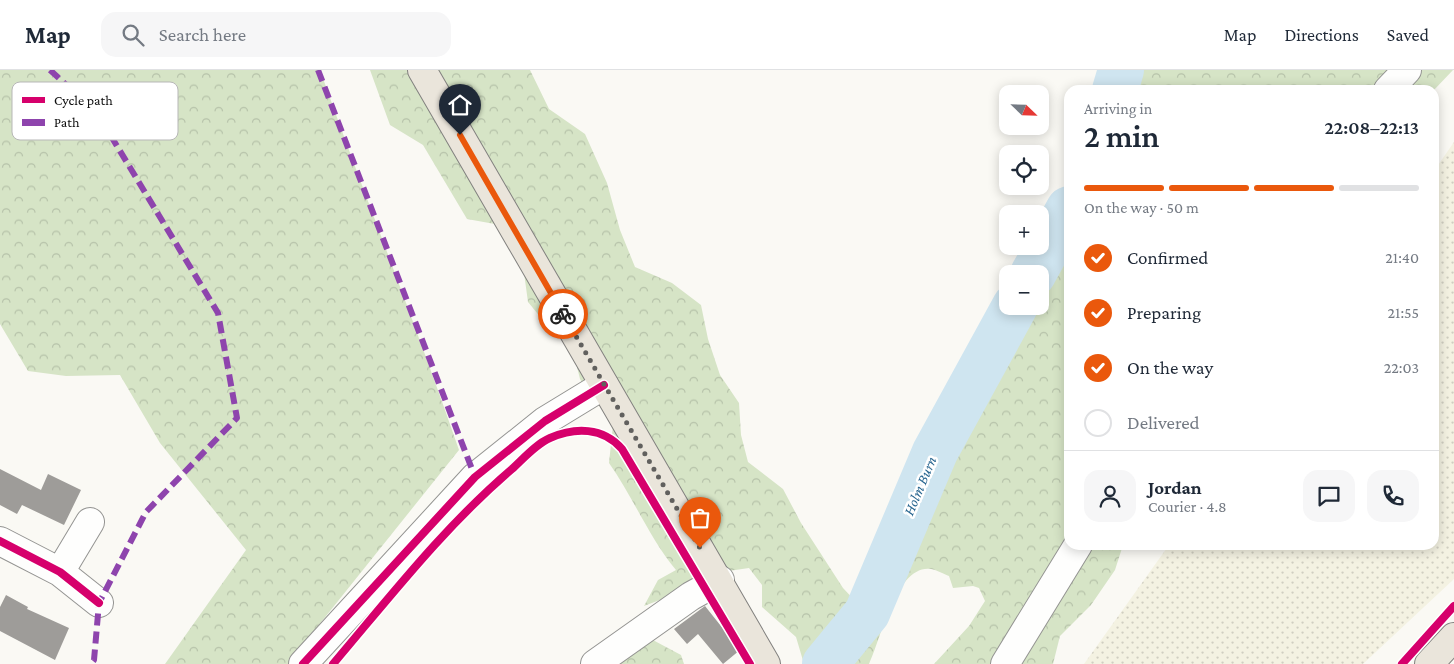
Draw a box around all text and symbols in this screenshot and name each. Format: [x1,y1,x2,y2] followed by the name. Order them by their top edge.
[101,12,451,57] search box
[25,21,71,48] text: Map
[119,21,147,49] icon: search
[159,24,246,45] text: Search here
[1224,25,1256,45] text: Map
[1284,25,1359,45] text: Directions
[1387,25,1429,45] text: Saved
[12,82,178,140] legend
[439,84,481,135] pin
[999,85,1049,135] north arrow
[999,85,1049,315] map controls
[446,91,474,119] icon: home
[54,92,113,108] text: Cycle path
[1084,100,1152,117] text: Arriving in
[54,114,80,130] text: Path
[1325,117,1419,138] text: 22:08–22:13
[1084,118,1159,154] text: 2 min
[999,145,1049,195] button: locate
[1084,199,1199,216] text: On the way · 50 m
[999,205,1049,255] button: +
[1084,244,1112,272] icon: check
[1127,247,1208,268] text: Confirmed
[1385,249,1419,266] text: 21:40
[999,265,1049,315] button: −
[538,289,588,339] courier
[1084,299,1112,327] icon: check
[549,300,577,328] icon: bike
[1127,302,1201,323] text: Preparing
[1387,304,1419,321] text: 21:55
[1084,354,1112,382] icon: check
[1127,357,1213,378] text: On the way
[1384,359,1419,376] text: 22:03
[1127,412,1200,433] text: Delivered
[900,454,940,518] water label: Holm Burn
[1084,470,1136,522] button: person
[1303,470,1355,522] button: chat
[1367,470,1419,522] button: phone
[1148,477,1202,498] text: Jordan
[679,497,721,548] pin
[1148,498,1227,515] text: Courier · 4.8
[686,504,714,532] icon: bag

